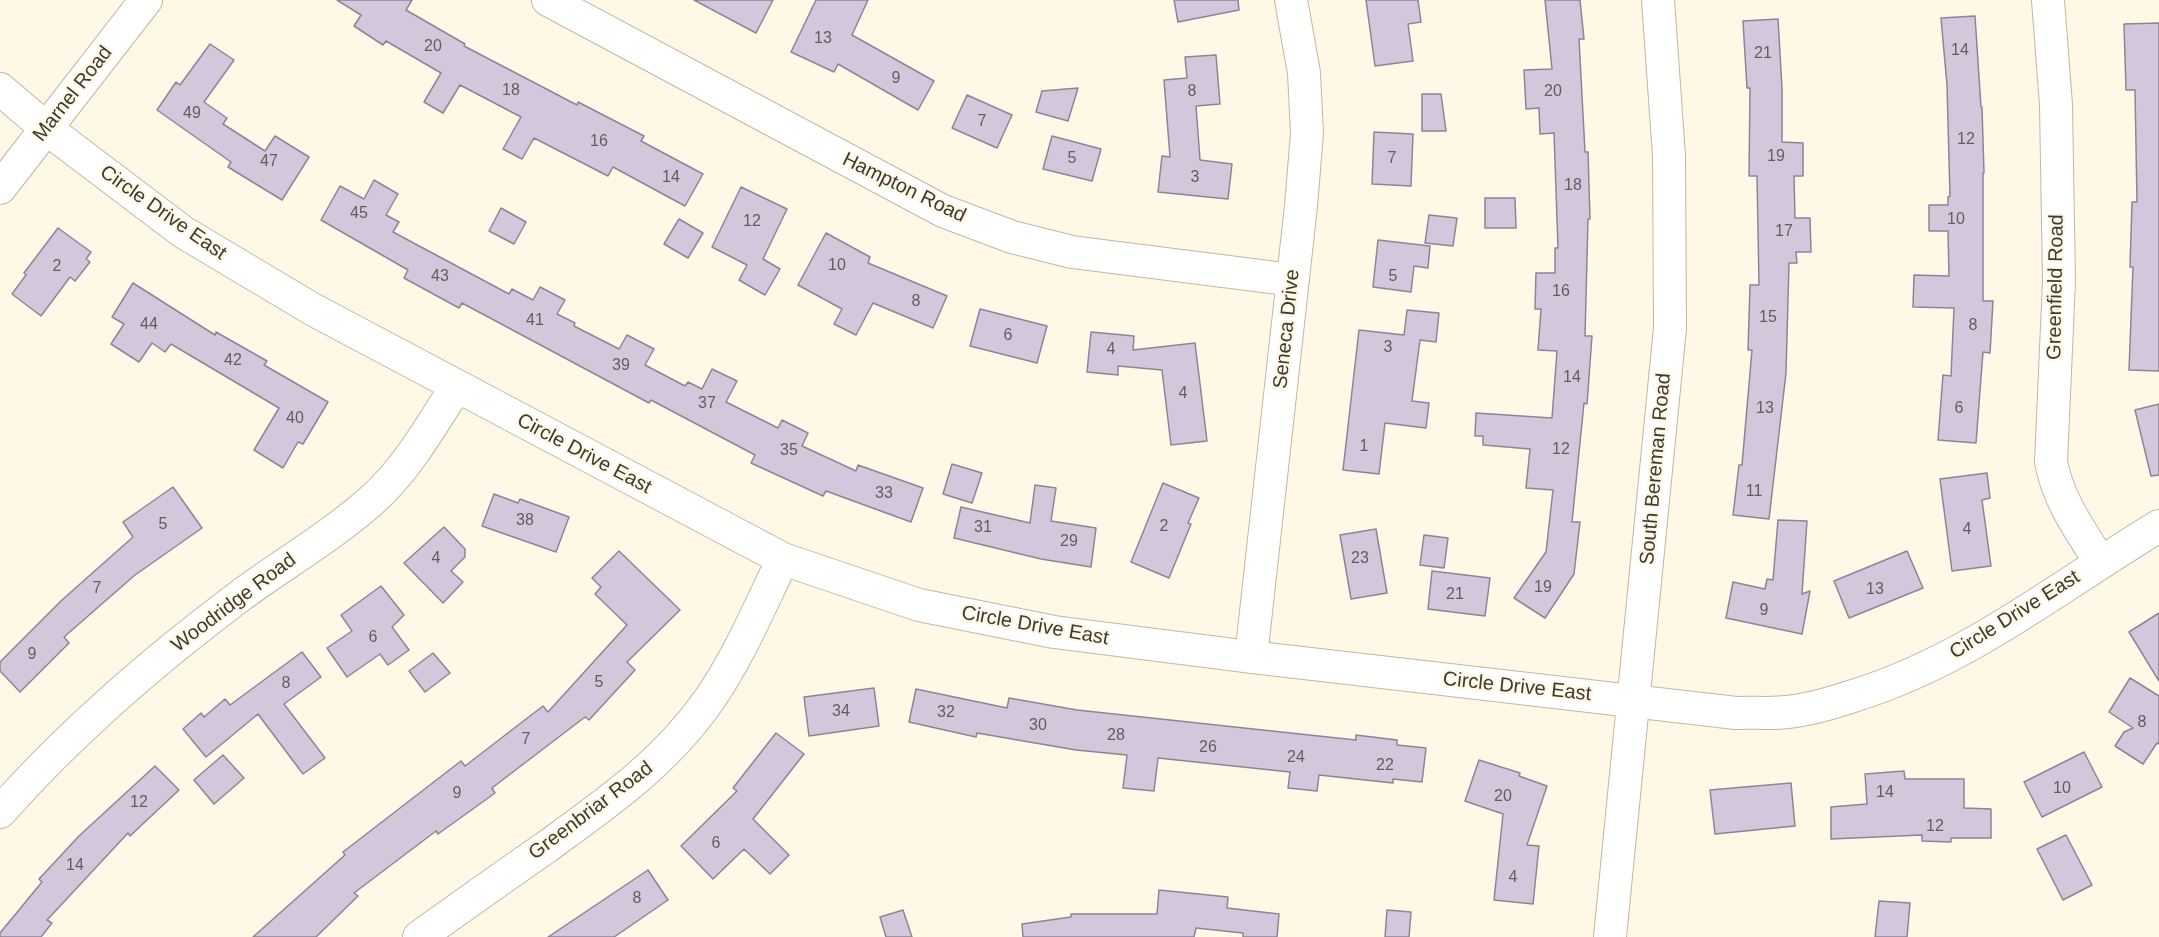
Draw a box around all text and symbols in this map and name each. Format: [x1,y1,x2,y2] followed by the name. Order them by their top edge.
[814,29,832,49] house number: 13
[424,37,442,57] house number: 20
[28,41,118,147] street label: Marnel Road
[1951,41,1969,61] house number: 14
[1754,44,1772,64] house number: 21
[892,69,900,89] house number: 9
[502,81,520,101] house number: 18
[1188,82,1196,102] house number: 8
[1544,82,1562,102] house number: 20
[183,104,201,124] house number: 49
[978,112,986,132] house number: 7
[1957,130,1975,150] house number: 12
[590,132,608,152] house number: 16
[1767,147,1785,167] house number: 19
[838,148,970,228] street label: Hampton Road
[1068,149,1076,169] house number: 5
[1388,149,1396,169] house number: 7
[260,152,278,172] house number: 47
[95,160,231,266] street label: Circle Drive East
[662,168,680,188] house number: 14
[1191,168,1199,188] house number: 3
[1564,176,1582,196] house number: 18
[350,204,368,224] house number: 45
[1947,210,1965,230] house number: 10
[743,212,761,232] house number: 12
[2043,214,2069,360] street label: Greenfield Road
[1775,222,1793,242] house number: 17
[828,256,846,276] house number: 10
[53,257,61,277] house number: 2
[431,267,449,287] house number: 43
[1389,267,1397,287] house number: 5
[1269,268,1305,390] street label: Seneca Drive
[1552,282,1570,302] house number: 16
[912,292,920,312] house number: 8
[1759,308,1777,328] house number: 15
[526,311,544,331] house number: 41
[140,315,158,335] house number: 44
[1969,316,1977,336] house number: 8
[1004,326,1012,346] house number: 6
[1384,338,1392,358] house number: 3
[1107,340,1115,360] house number: 4
[224,351,242,371] house number: 42
[612,356,630,376] house number: 39
[1563,368,1581,388] house number: 14
[1636,372,1676,566] street label: South Bereman Road
[1179,384,1187,404] house number: 4
[698,394,716,414] house number: 37
[1756,399,1774,419] house number: 13
[1955,399,1963,419] house number: 6
[513,408,655,500] street label: Circle Drive East
[286,409,304,429] house number: 40
[1360,437,1368,457] house number: 1
[1552,440,1570,460] house number: 12
[780,441,798,461] house number: 35
[1746,482,1762,502] house number: 11
[875,484,893,504] house number: 33
[516,511,534,531] house number: 38
[159,515,167,535] house number: 5
[1160,517,1168,537] house number: 2
[974,518,992,538] house number: 31
[1963,520,1971,540] house number: 4
[1060,532,1078,552] house number: 29
[167,548,301,658] street label: Woodridge Road
[432,549,440,569] house number: 4
[1351,549,1369,569] house number: 23
[1945,565,2085,665] street label: Circle Drive East
[1534,578,1552,598] house number: 19
[93,579,101,599] house number: 7
[1866,580,1884,600] house number: 13
[1446,585,1464,605] house number: 21
[960,601,1110,651] street label: Circle Drive East
[1760,601,1768,621] house number: 9
[369,628,377,648] house number: 6
[28,645,36,665] house number: 9
[1442,667,1592,707] street label: Circle Drive East
[595,673,603,693] house number: 5
[282,674,290,694] house number: 8
[832,702,850,722] house number: 34
[937,703,955,723] house number: 32
[2138,713,2146,733] house number: 8
[1029,716,1047,736] house number: 30
[1107,726,1125,746] house number: 28
[522,730,530,750] house number: 7
[1199,738,1217,758] house number: 26
[1287,748,1305,768] house number: 24
[1376,756,1394,776] house number: 22
[524,757,658,865] street label: Greenbriar Road
[2053,779,2071,799] house number: 10
[1876,783,1894,803] house number: 14
[453,784,461,804] house number: 9
[1494,787,1512,807] house number: 20
[130,793,148,813] house number: 12
[1926,817,1944,837] house number: 12
[712,834,720,854] house number: 6
[66,856,84,876] house number: 14
[1509,868,1517,888] house number: 4
[633,889,641,909] house number: 8

